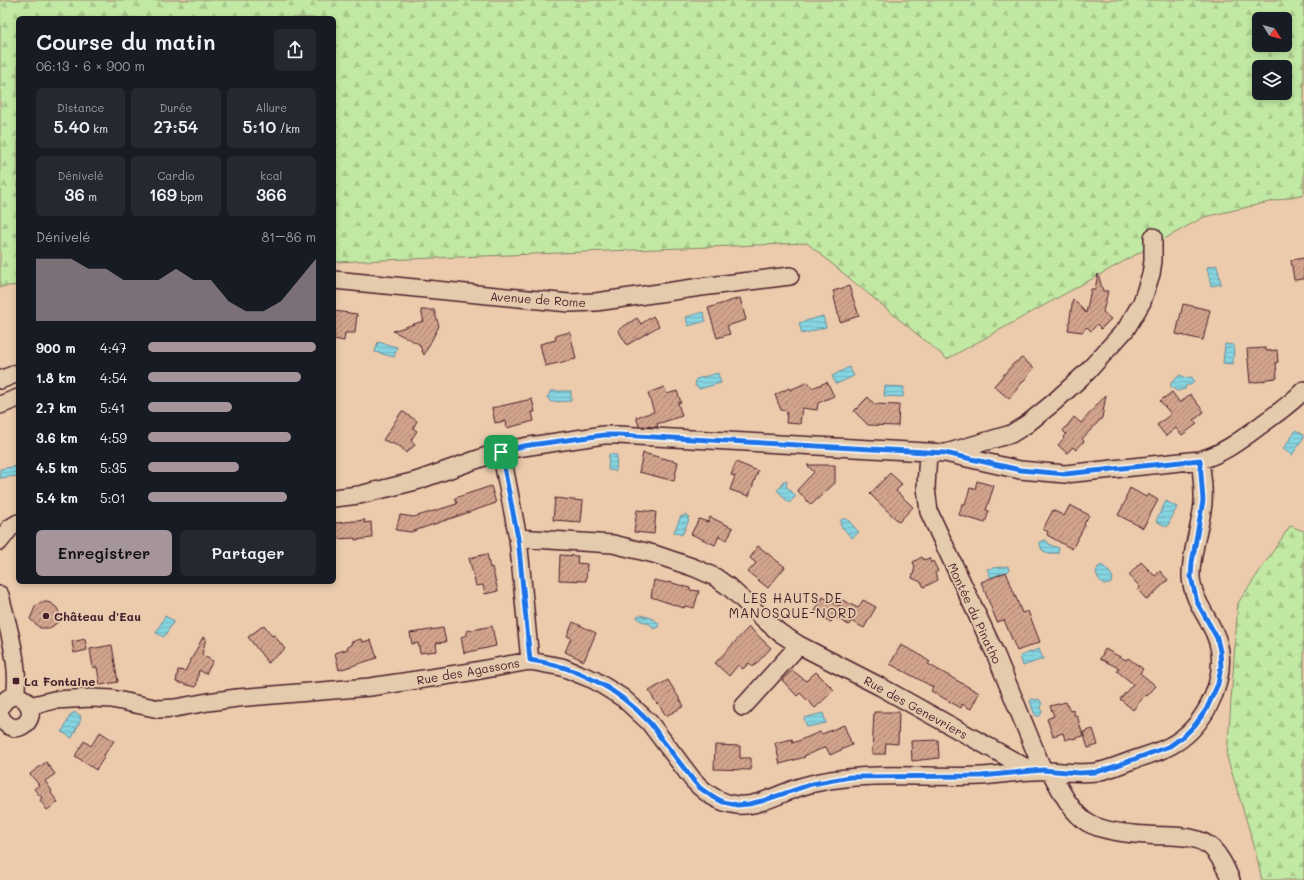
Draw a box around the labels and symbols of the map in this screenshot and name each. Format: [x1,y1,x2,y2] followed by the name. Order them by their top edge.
[1252,12,1292,52] north arrow
[490,288,586,310] street label: Avenue de Rome
[484,435,518,469] pin
[945,560,1005,666] street label: Montée du Pinatho
[729,589,857,621] district label: LES HAUTS DE MANOSQUE-NORD
[54,608,141,624] place label: Château d'Eau
[41,611,51,621] marker: Château d'Eau
[415,654,521,688] street label: Rue des Agassons
[861,672,971,742] street label: Rue des Genevriers
[24,673,95,689] place label: La Fontaine
[11,676,21,686] marker: La Fontaine

